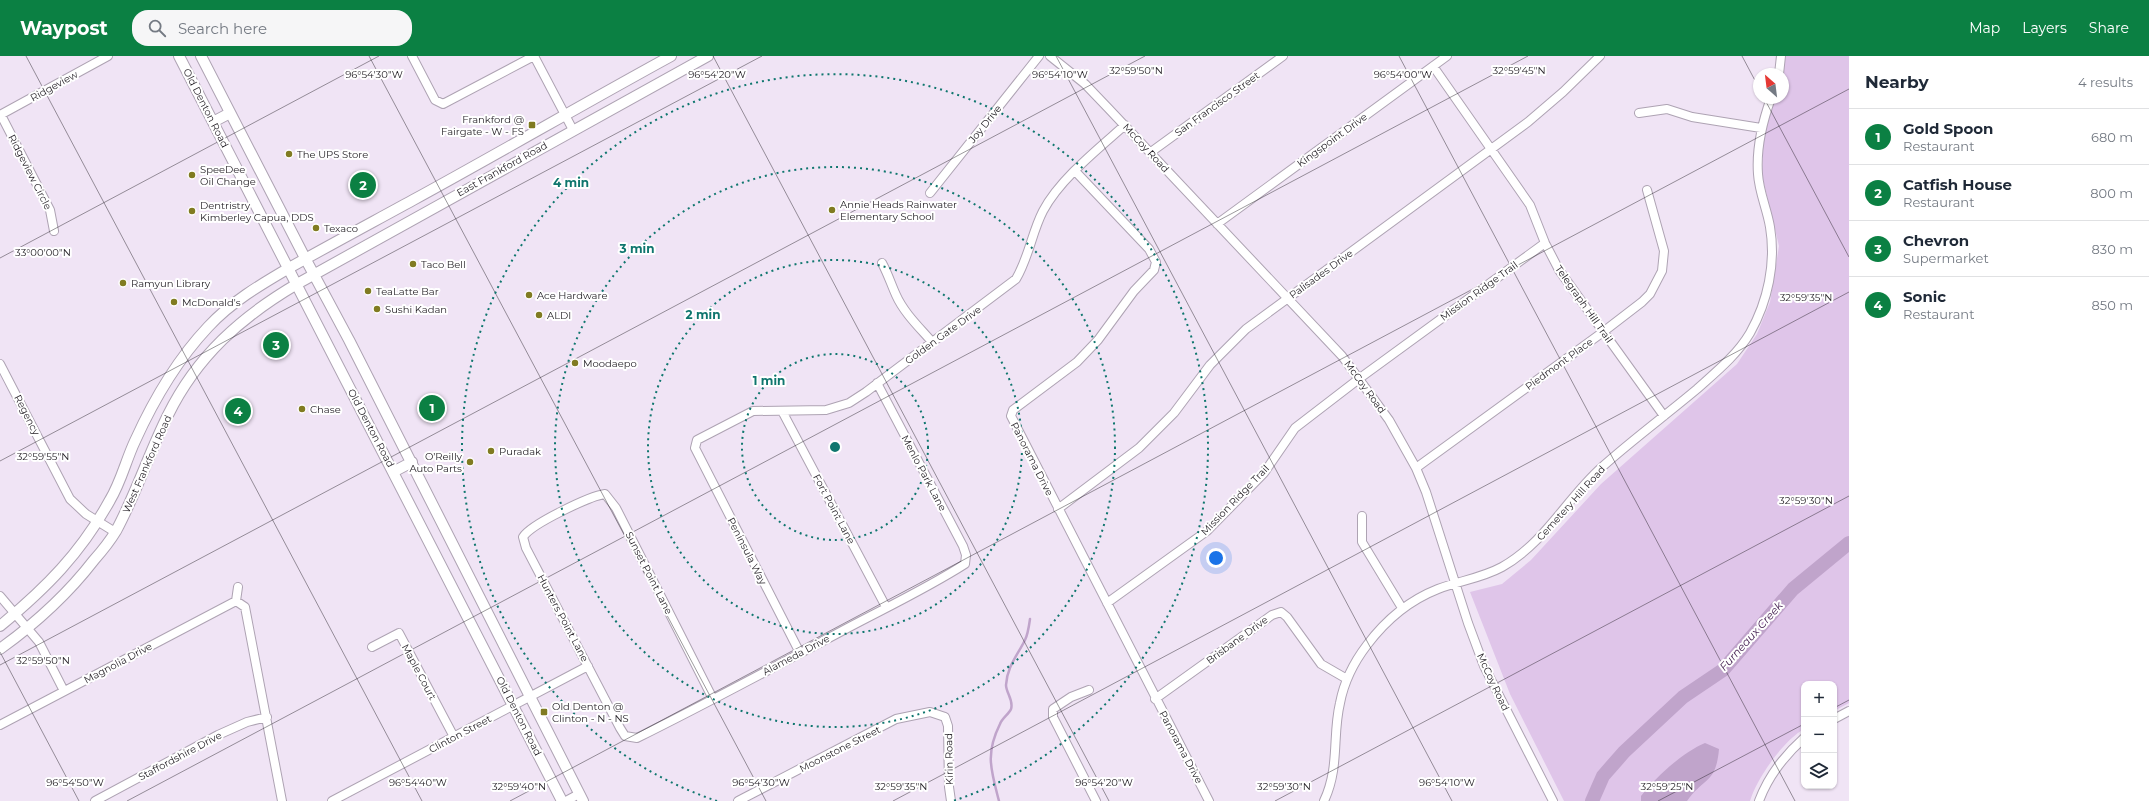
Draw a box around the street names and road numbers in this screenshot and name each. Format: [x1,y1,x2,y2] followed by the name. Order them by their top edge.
[180,66,232,150] street label: Old Denton Road
[28,68,80,104] street label: Ridgeview
[1172,69,1262,139] street label: San Francisco Street
[965,102,1004,146] street label: Joy Drive
[1294,110,1370,170] street label: Kingspoint Drive
[1120,121,1172,175] street label: McCoy Road
[5,132,55,212] street label: Ridgeview Circle
[454,139,550,199] street label: East Frankford Road
[1287,247,1355,301] street label: Palisades Drive
[1438,258,1520,324] street label: Mission Ridge Trail
[1552,263,1616,345] street label: Telegraph Hill Trail
[902,303,984,367] street label: Golden Gate Drive
[1523,335,1595,393] street label: Piedmont Place
[1341,358,1389,416] street label: McCoy Road
[345,386,397,470] street label: Old Denton Road
[11,392,43,438] street label: Regency
[120,413,174,515] street label: West Frankford Road
[1008,420,1056,498] street label: Panorama Drive
[899,433,949,513] street label: Menlo Park Lane
[1198,462,1272,538] street label: Mission Ridge Trail
[1534,463,1608,543] street label: Cemetery Hill Road
[810,472,858,546] street label: Fort Point Lane
[724,515,770,587] street label: Peninsula Way
[622,529,676,617] street label: Sunset Point Lane
[534,572,592,664] street label: Hunters Point Lane
[1204,613,1270,667] street label: Brisbane Drive
[760,632,832,678] street label: Alameda Drive
[82,640,154,686] street label: Magnolia Drive
[399,642,439,702] street label: Maple Court
[1474,651,1512,713] street label: McCoy Road
[493,674,545,758] street label: Old Denton Road
[1156,708,1206,786] street label: Panorama Drive
[426,712,494,756] street label: Clinton Street
[797,723,883,775] street label: Moonstone Street
[136,729,224,783] street label: Staffordshire Drive
[942,733,956,785] street label: Kirin Road

